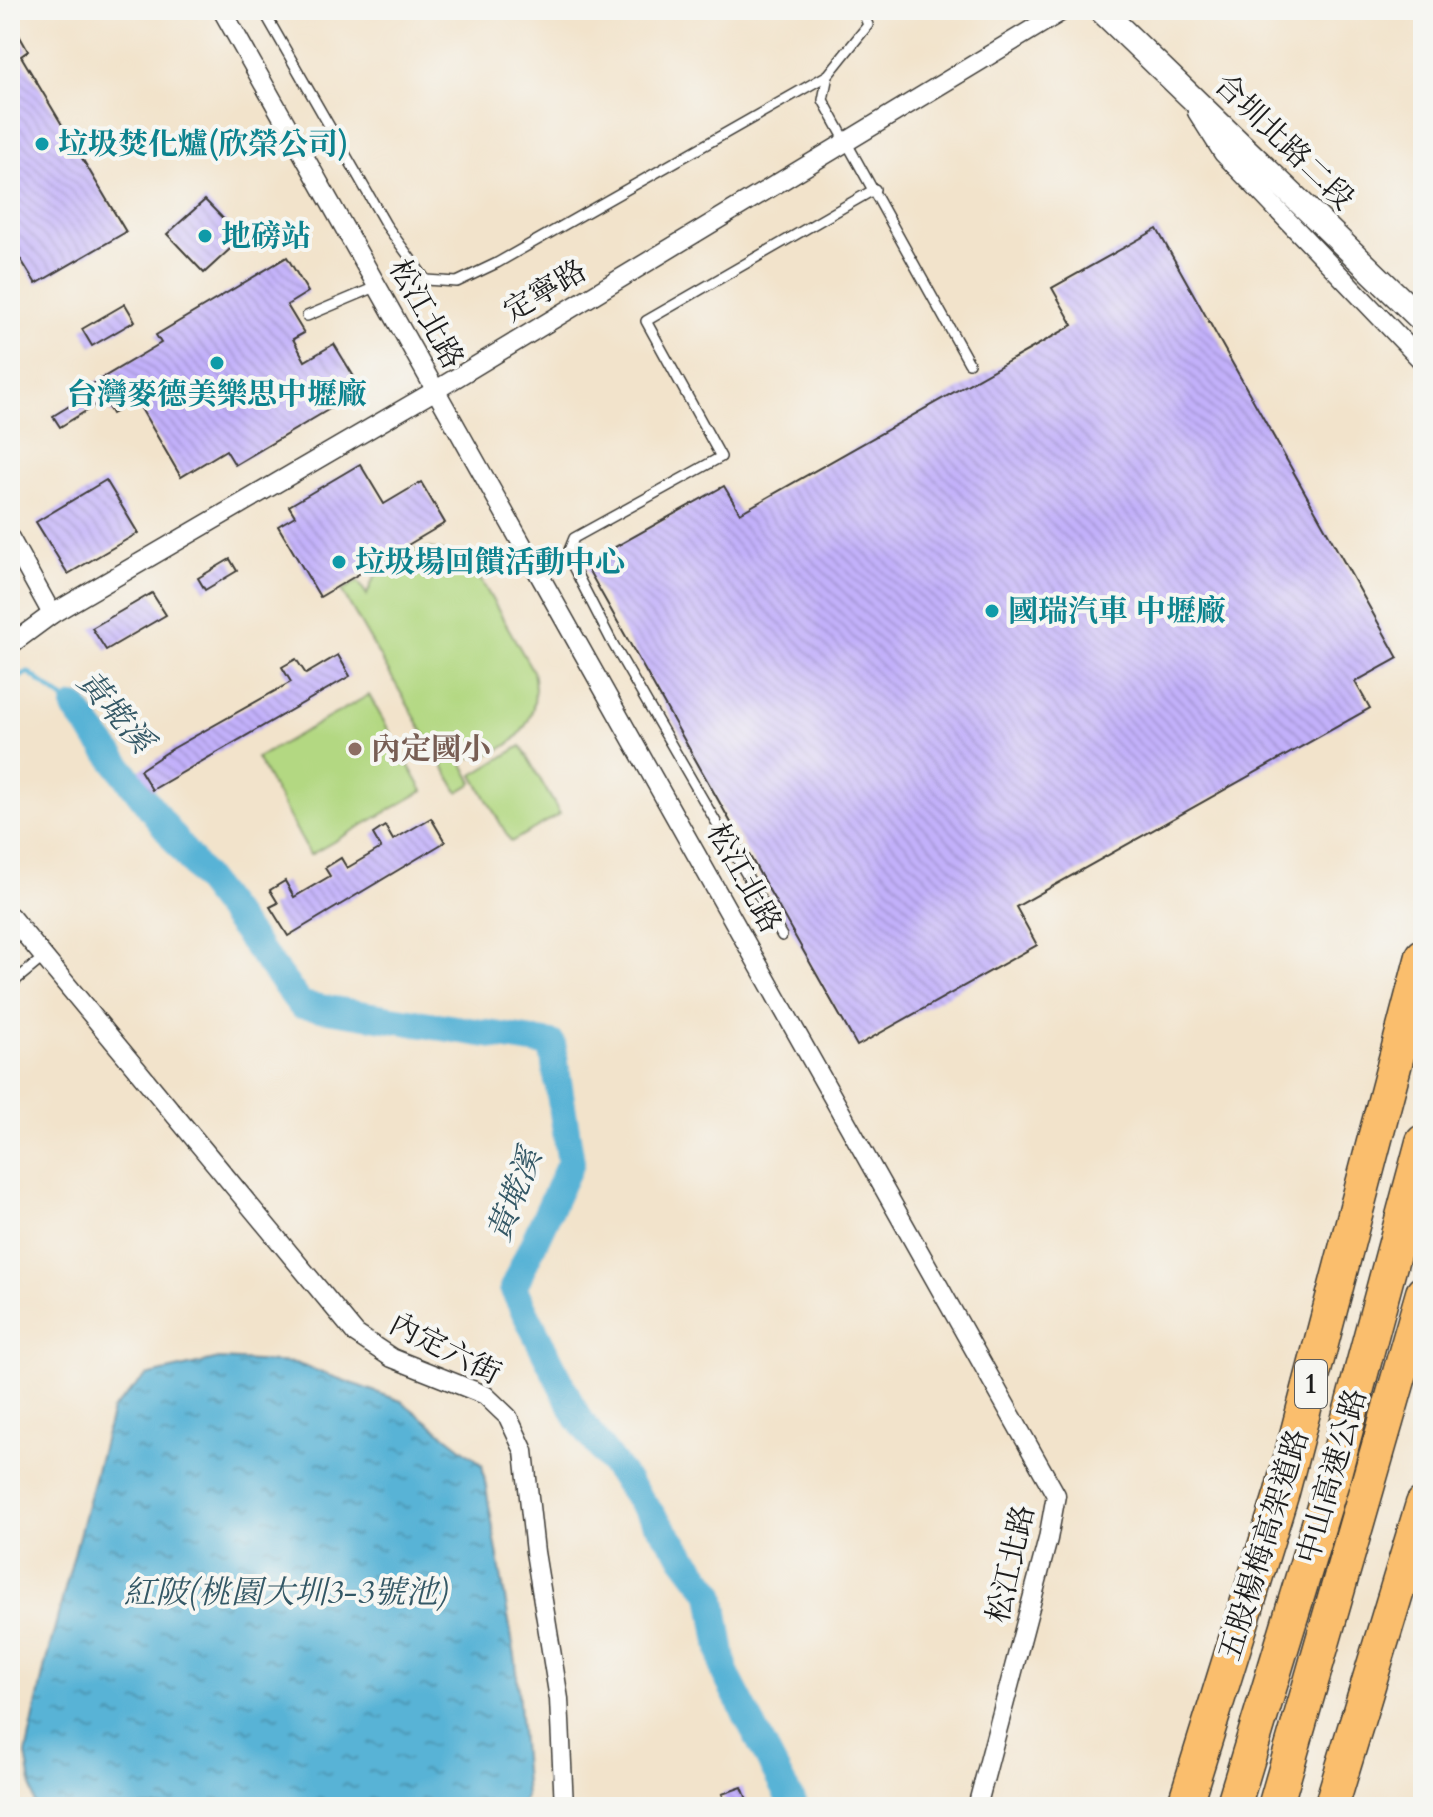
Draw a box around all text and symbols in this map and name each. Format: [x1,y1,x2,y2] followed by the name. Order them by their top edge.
[1205,65,1363,219] street label: 合圳北路二段
[58,124,348,165] place label: 垃圾焚化爐(欣榮公司)
[33,135,51,153] marker: 垃圾焚化爐(欣榮公司)
[221,216,311,257] place label: 地磅站
[196,227,214,245] marker: 地磅站
[496,250,594,332] street label: 定寧路
[379,252,473,376] street label: 松江北路
[208,354,226,372] marker: 台灣麥德美樂思中壢廠
[67,374,367,415] place label: 台灣麥德美樂思中壢廠
[355,542,625,583] place label: 垃圾場回饋活動中心
[330,553,348,571] marker: 垃圾場回饋活動中心
[1008,591,1226,632] place label: 國瑞汽車 中壢廠
[983,602,1001,620] marker: 國瑞汽車 中壢廠
[67,661,165,765] water label: 黃墘溪
[371,729,491,770] place label: 內定國小
[346,740,364,758] marker: 內定國小
[697,816,791,940] street label: 松江北路
[477,1140,554,1248] water label: 黃墘溪
[382,1303,508,1395] street label: 內定六街
[1295,1360,1327,1408] road number: 1
[1287,1384,1377,1568] street label: 中山高速公路
[1209,1424,1319,1666] street label: 五股楊梅高架道路
[978,1501,1044,1627] street label: 松江北路
[124,1571,448,1615] water label: 紅陂(桃園大圳3-3號池)

